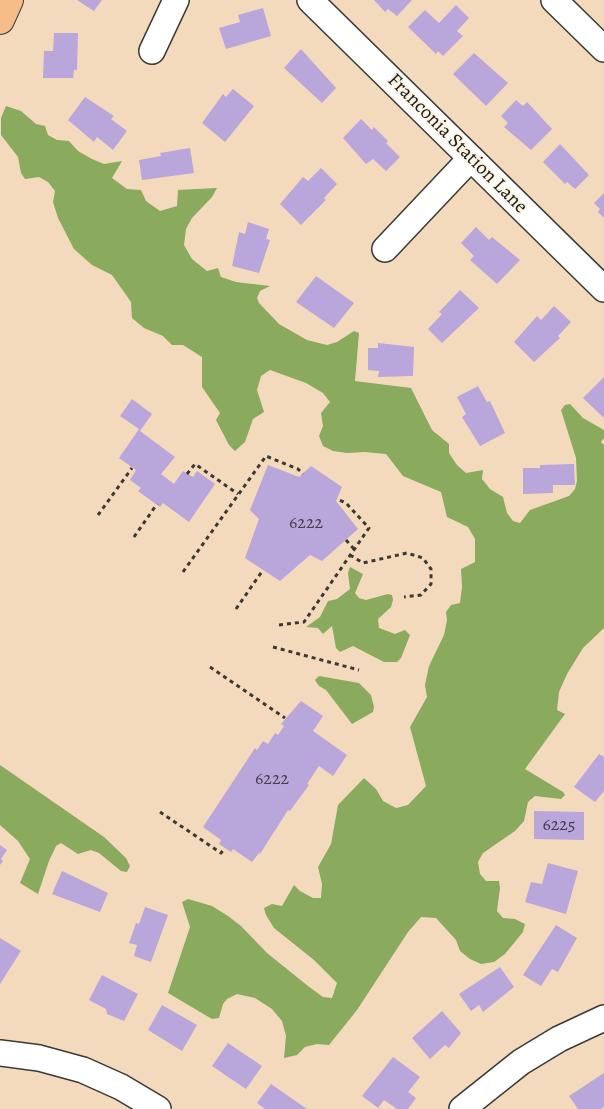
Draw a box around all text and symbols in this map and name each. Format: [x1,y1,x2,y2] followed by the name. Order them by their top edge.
[382,69,532,219] street label: Franconia Station Lane
[289,513,323,535] house number: 6222
[255,769,289,791] house number: 6222
[542,815,576,837] house number: 6225

